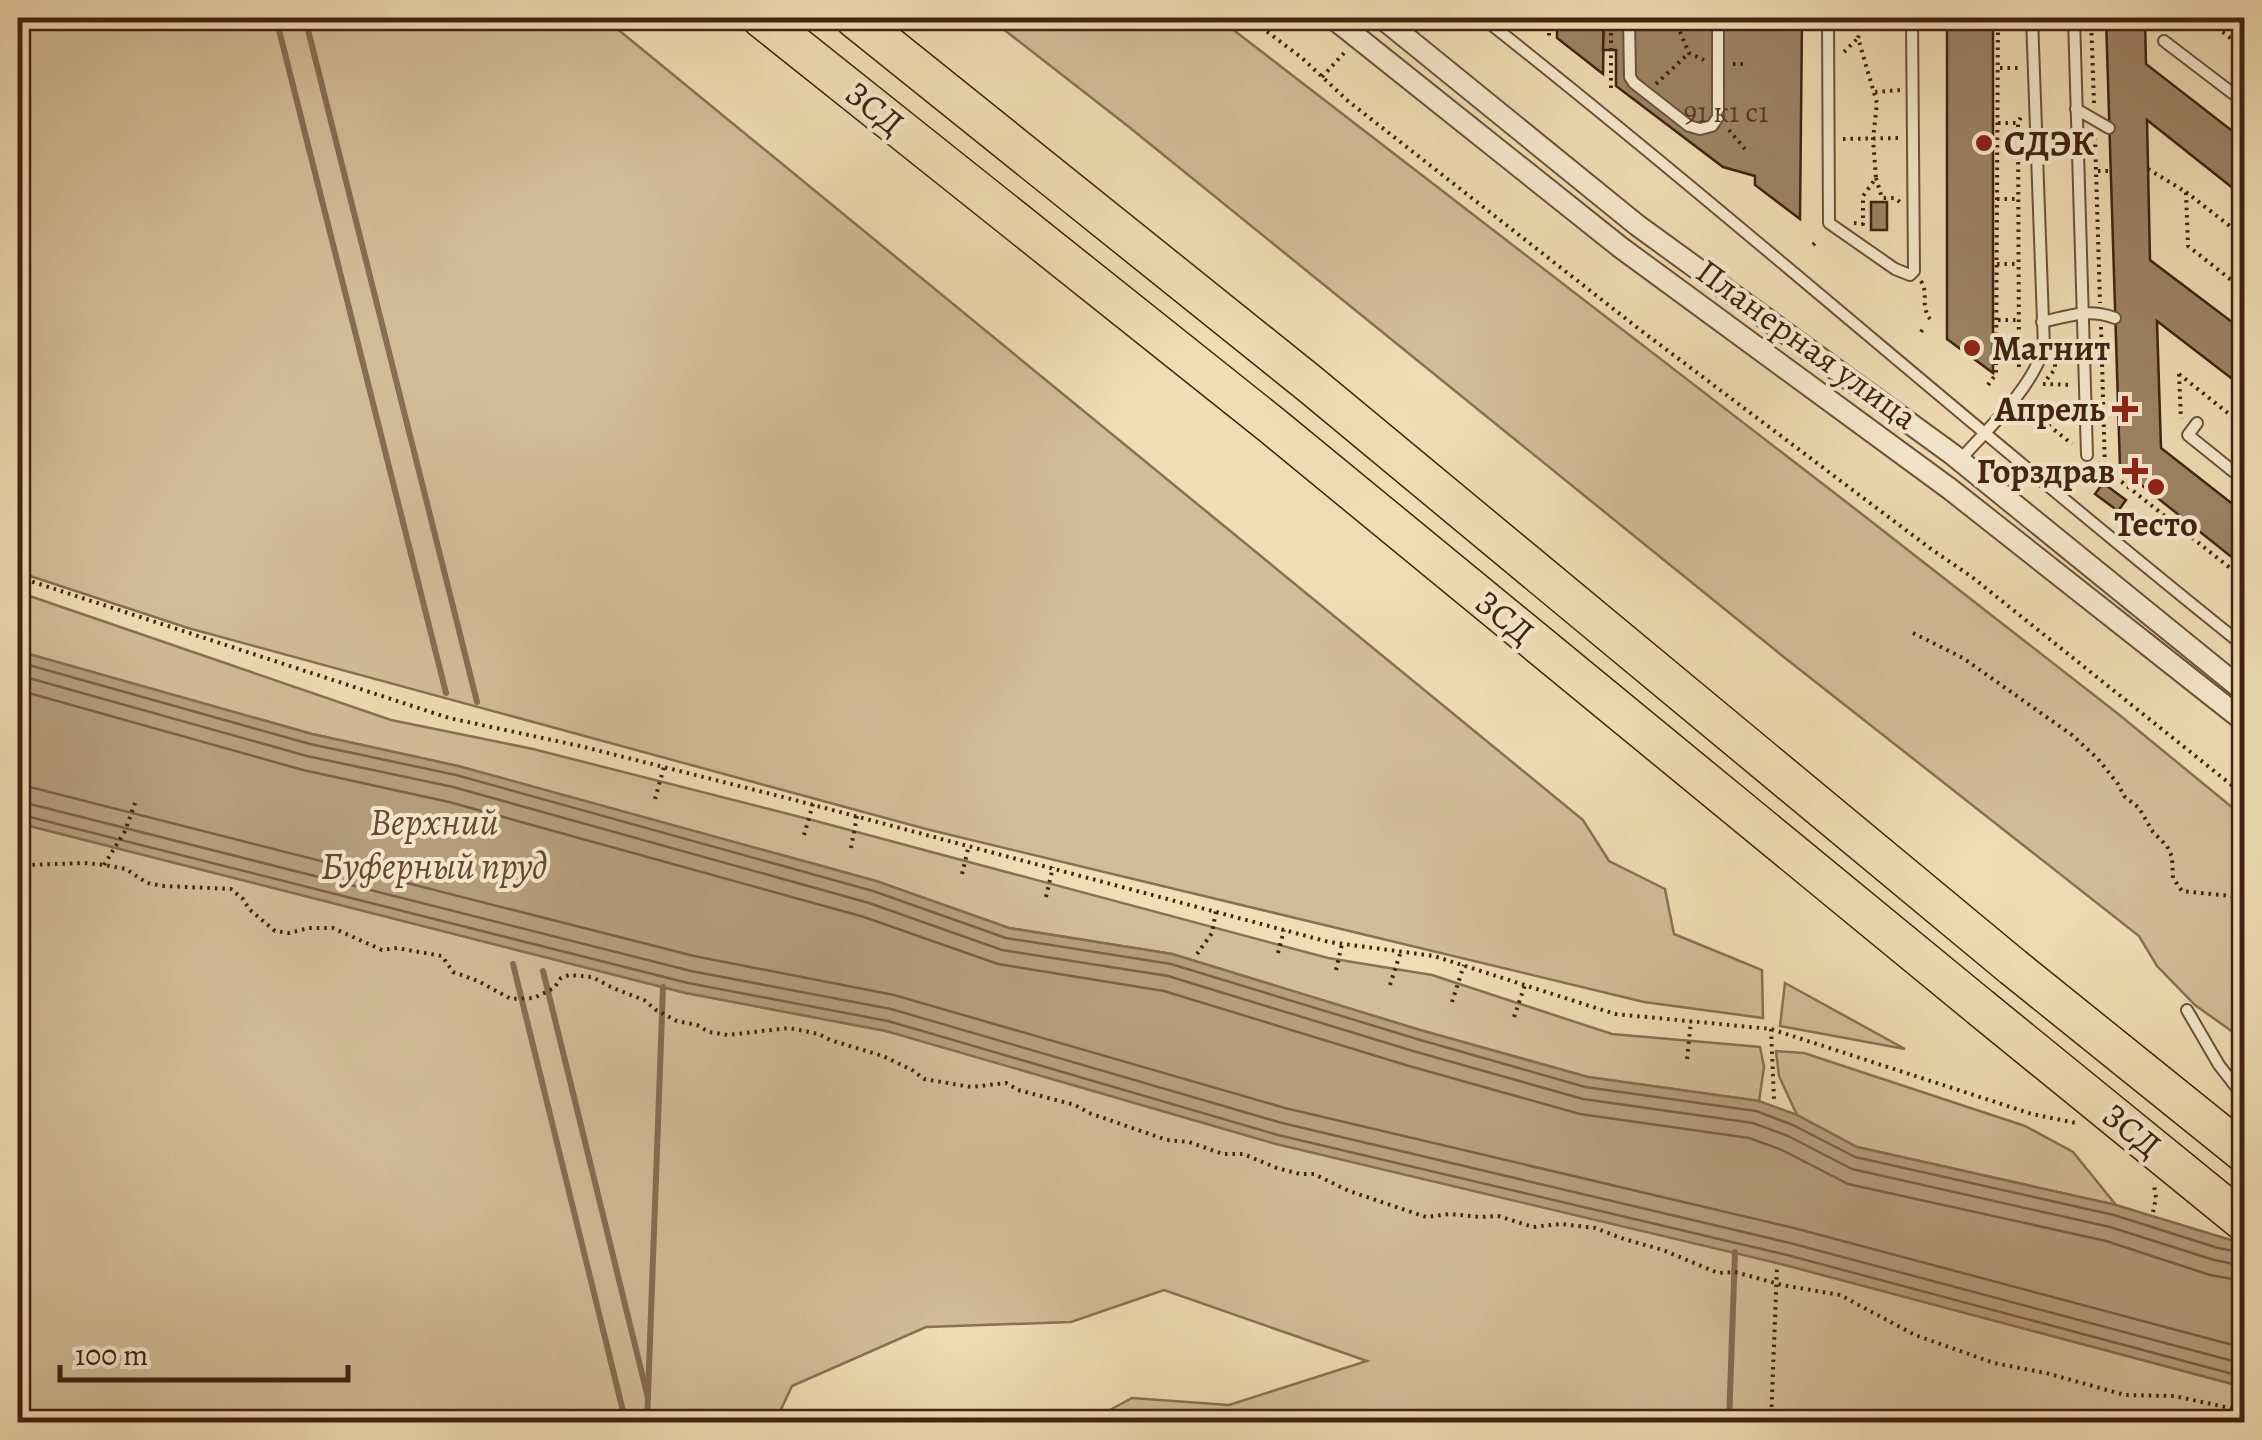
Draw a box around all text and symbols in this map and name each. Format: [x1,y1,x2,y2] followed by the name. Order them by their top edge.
[836,70,914,146] street label: ЗСД
[1684,92,1768,132] house number: 91 к1 с1
[2004,119,2095,167] place label: СДЭК
[1973,132,1995,154] marker: СДЭК
[1687,247,1927,441] street label: Планерная улица
[1992,324,2110,372] place label: Магнит
[1961,337,1983,359] marker: Магнит
[1994,385,2105,433] place label: Апрель
[2114,398,2136,420] marker: Апрель
[1976,447,2115,495] place label: Горздрав
[2124,460,2146,482] marker: Горздрав
[2145,476,2167,498] marker: Тесто
[2114,500,2198,548] place label: Тесто
[1466,579,1544,655] street label: ЗСД
[321,796,547,892] water label: Верхний Буферный пруд
[2093,1092,2171,1168] street label: ЗСД
[60,1320,348,1382] scale bar
[75,1335,148,1375] text: 100 m

